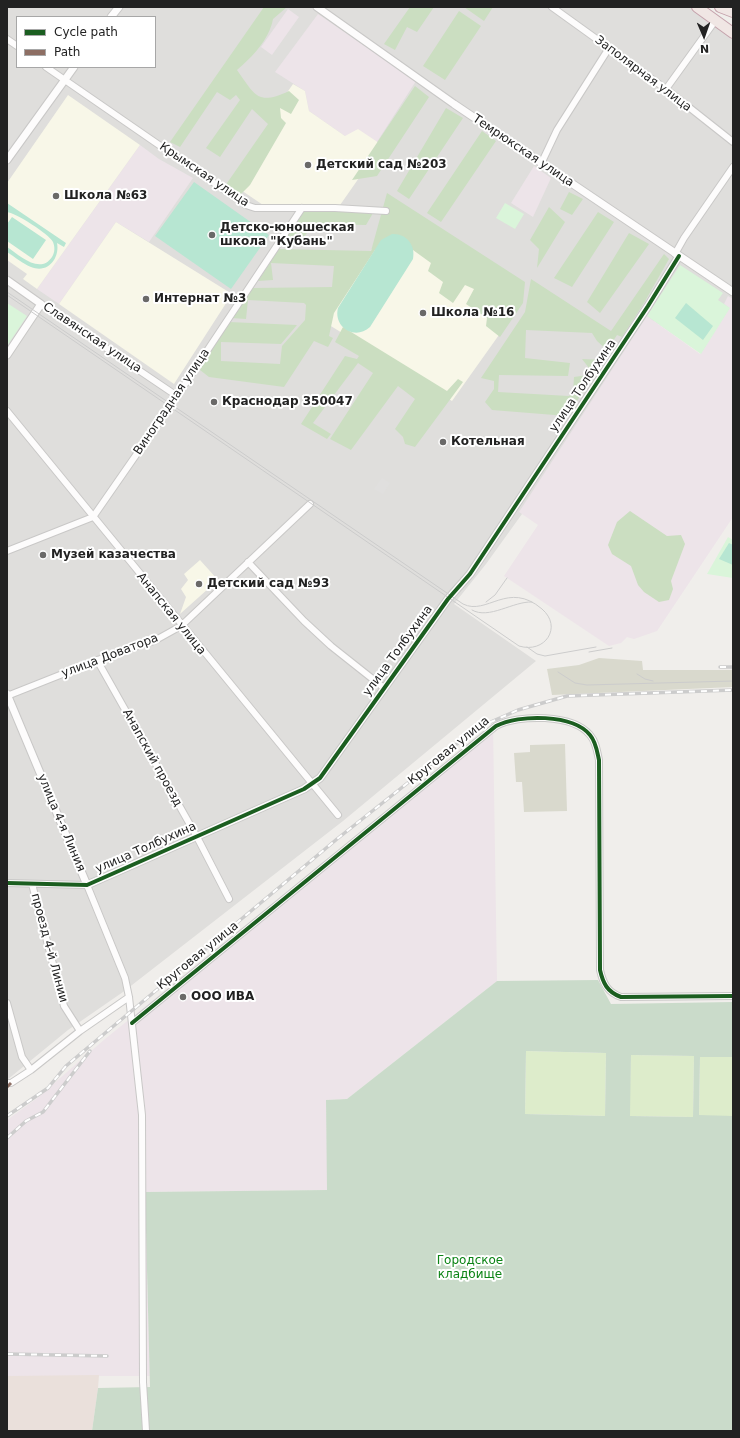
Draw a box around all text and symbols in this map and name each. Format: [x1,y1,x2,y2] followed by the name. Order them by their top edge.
[16,16,156,68] legend
[684,16,724,56] north arrow
[54,25,118,39] text: Cycle path
[592,33,694,115] street label: Заполярная улица
[700,42,709,55] text: N
[54,45,80,59] text: Path
[470,112,576,190] street label: Темрюкская улица
[156,140,252,210] street label: Крымская улица
[316,158,447,172] place label: Детский сад №203
[303,160,313,170] marker: Детский сад №203
[64,189,147,203] place label: Школа №63
[51,191,61,201] marker: Школа №63
[220,221,354,249] place label: Детско-юношеская школа "Кубань"
[207,230,217,240] marker: Детско-юношеская школа "Кубань"
[154,292,246,306] place label: Интернат №3
[141,294,151,304] marker: Интернат №3
[40,300,144,376] street label: Славянская улица
[431,306,514,320] place label: Школа №16
[418,308,428,318] marker: Школа №16
[547,337,619,435] street label: улица Толбухина
[131,346,213,458] street label: Виноградная улица
[222,395,353,409] place label: Краснодар 350047
[209,397,219,407] marker: Краснодар 350047
[451,435,525,449] place label: Котельная
[438,437,448,447] marker: Котельная
[51,548,176,562] place label: Музей казачества
[38,550,48,560] marker: Музей казачества
[133,570,209,658] street label: Анапская улица
[207,577,329,591] place label: Детский сад №93
[194,579,204,589] marker: Детский сад №93
[360,603,436,699] street label: улица Толбухина
[60,631,160,681] street label: улица Доватора
[119,707,185,809] street label: Анапский проезд
[405,714,493,788] street label: Круговая улица
[34,772,88,874] street label: улица 4-я Линия
[93,819,199,877] street label: улица Толбухина
[27,892,71,1004] street label: проезд 4-й Линии
[154,919,242,993] street label: Круговая улица
[191,990,254,1004] place label: ООО ИВА
[178,992,188,1002] marker: ООО ИВА
[437,1254,503,1282] park label: Городское кладбище

